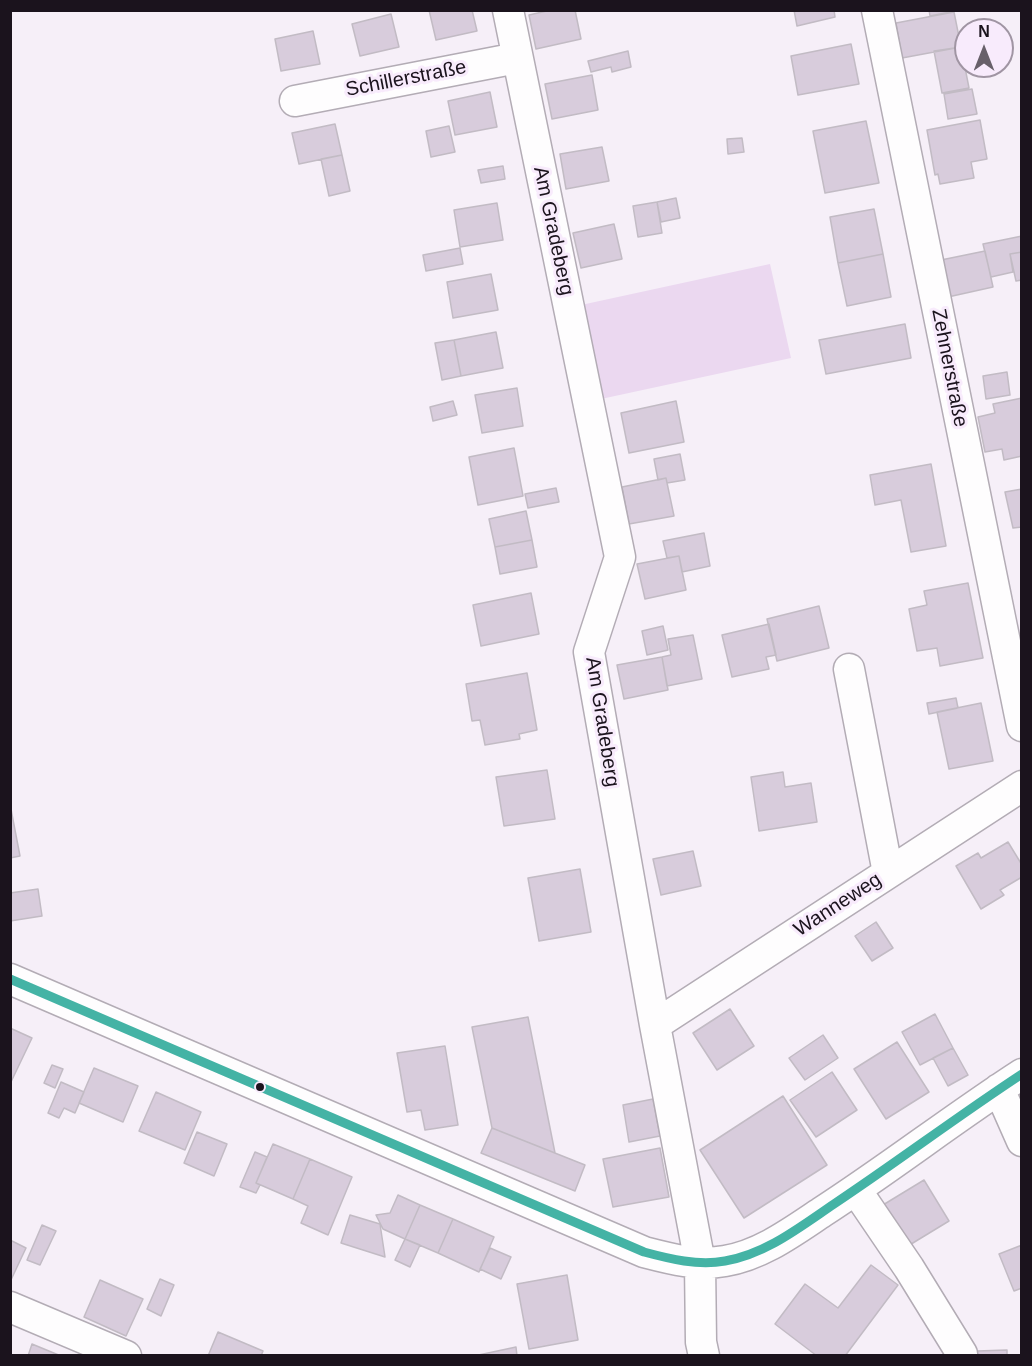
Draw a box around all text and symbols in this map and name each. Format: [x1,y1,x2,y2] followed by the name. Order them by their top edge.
[954,18,1014,78] north arrow
[978,23,990,40] text: N
[344,56,468,102] street label: Schillerstraße
[528,164,578,298] street label: Am Gradeberg
[926,307,972,429] street label: Zehnerstraße
[580,655,624,789] street label: Am Gradeberg
[790,868,886,942] street label: Wanneweg
[254,1081,266,1093] unlabelled marker

